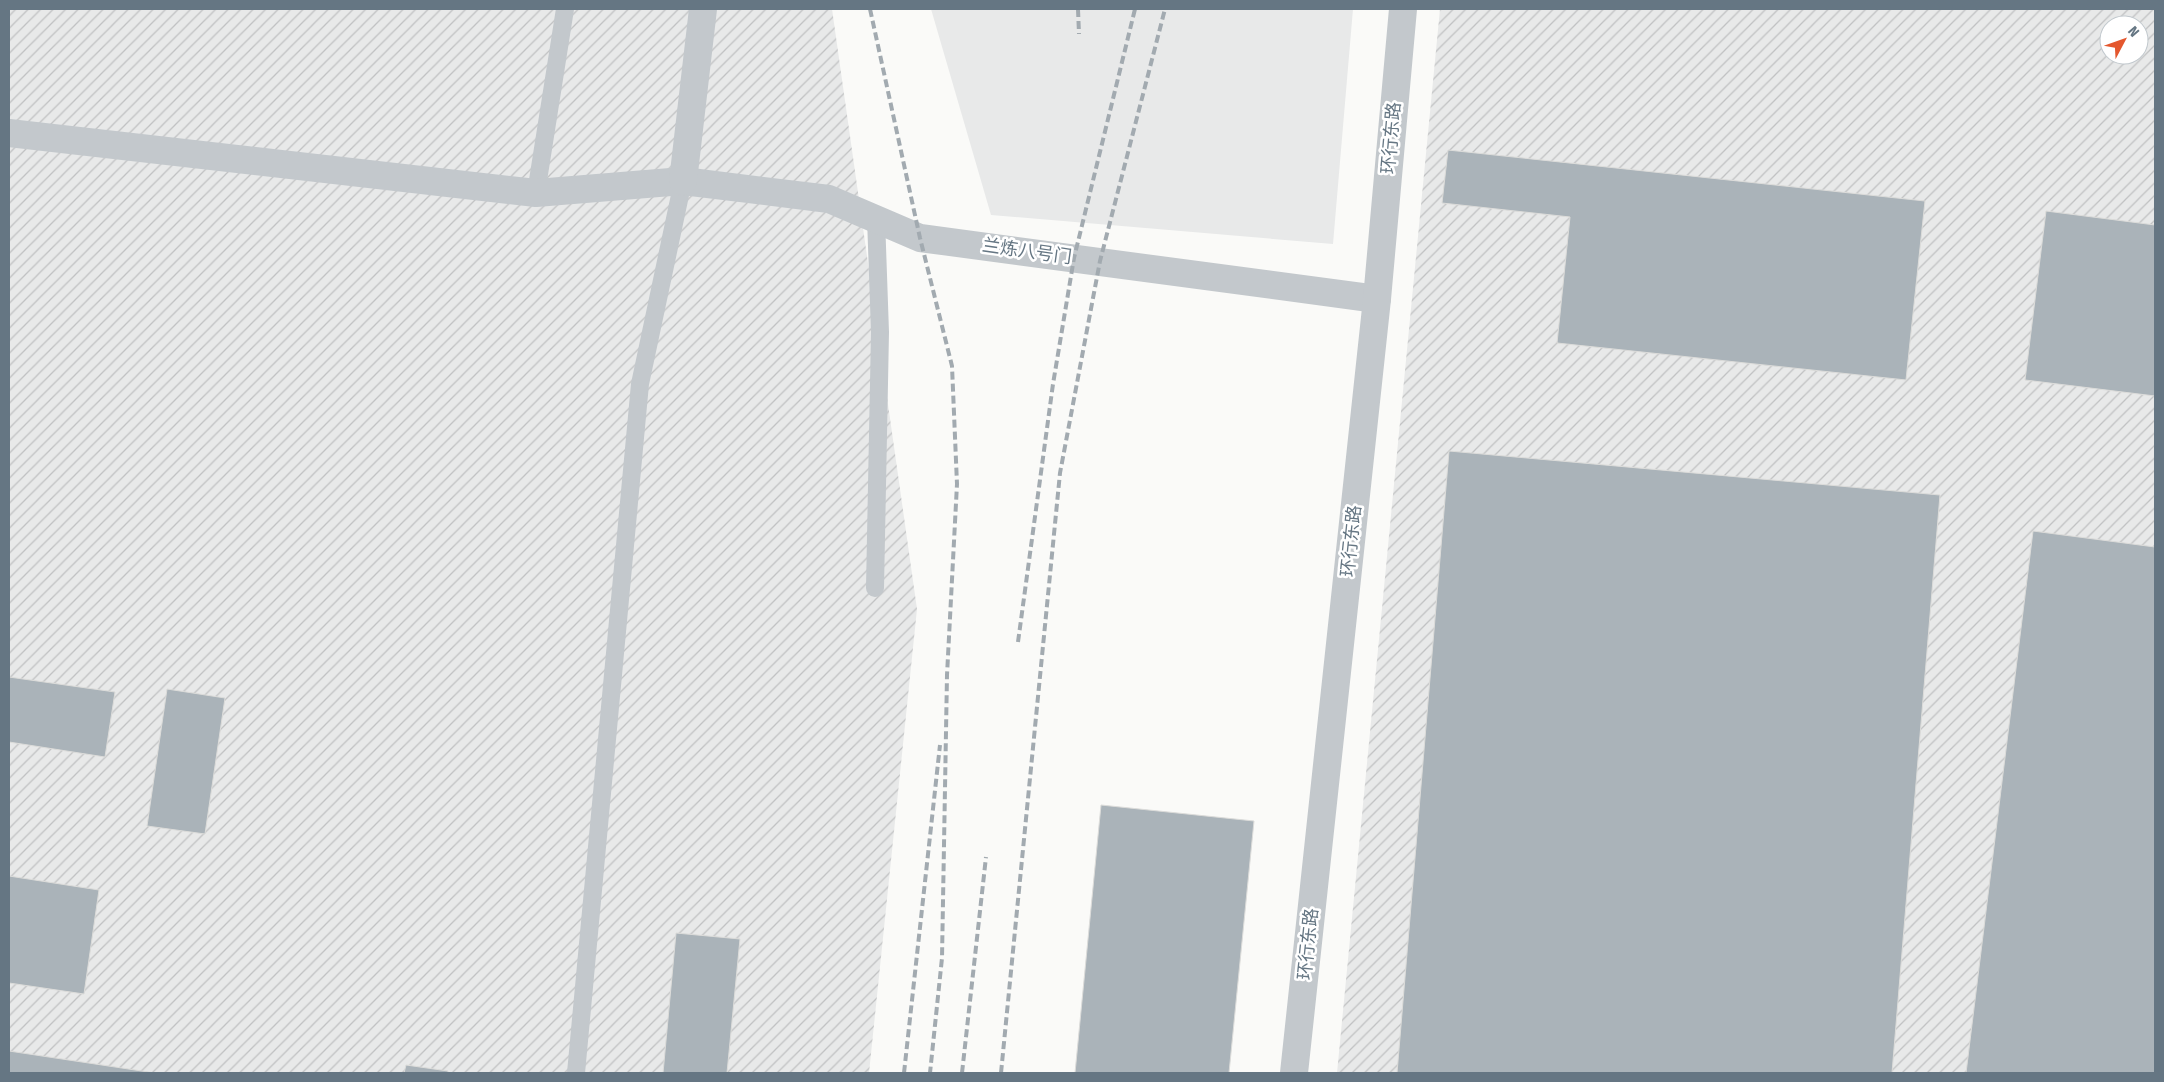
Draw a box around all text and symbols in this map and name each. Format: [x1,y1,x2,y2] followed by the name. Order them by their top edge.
[2099,15,2149,65] north arrow
[2124,23,2143,41] text: N
[1377,101,1405,175] street label: 环行东路
[981,234,1073,268] street label: 兰炼八号门
[1336,504,1366,578] street label: 环行东路
[1293,907,1323,981] street label: 环行东路

